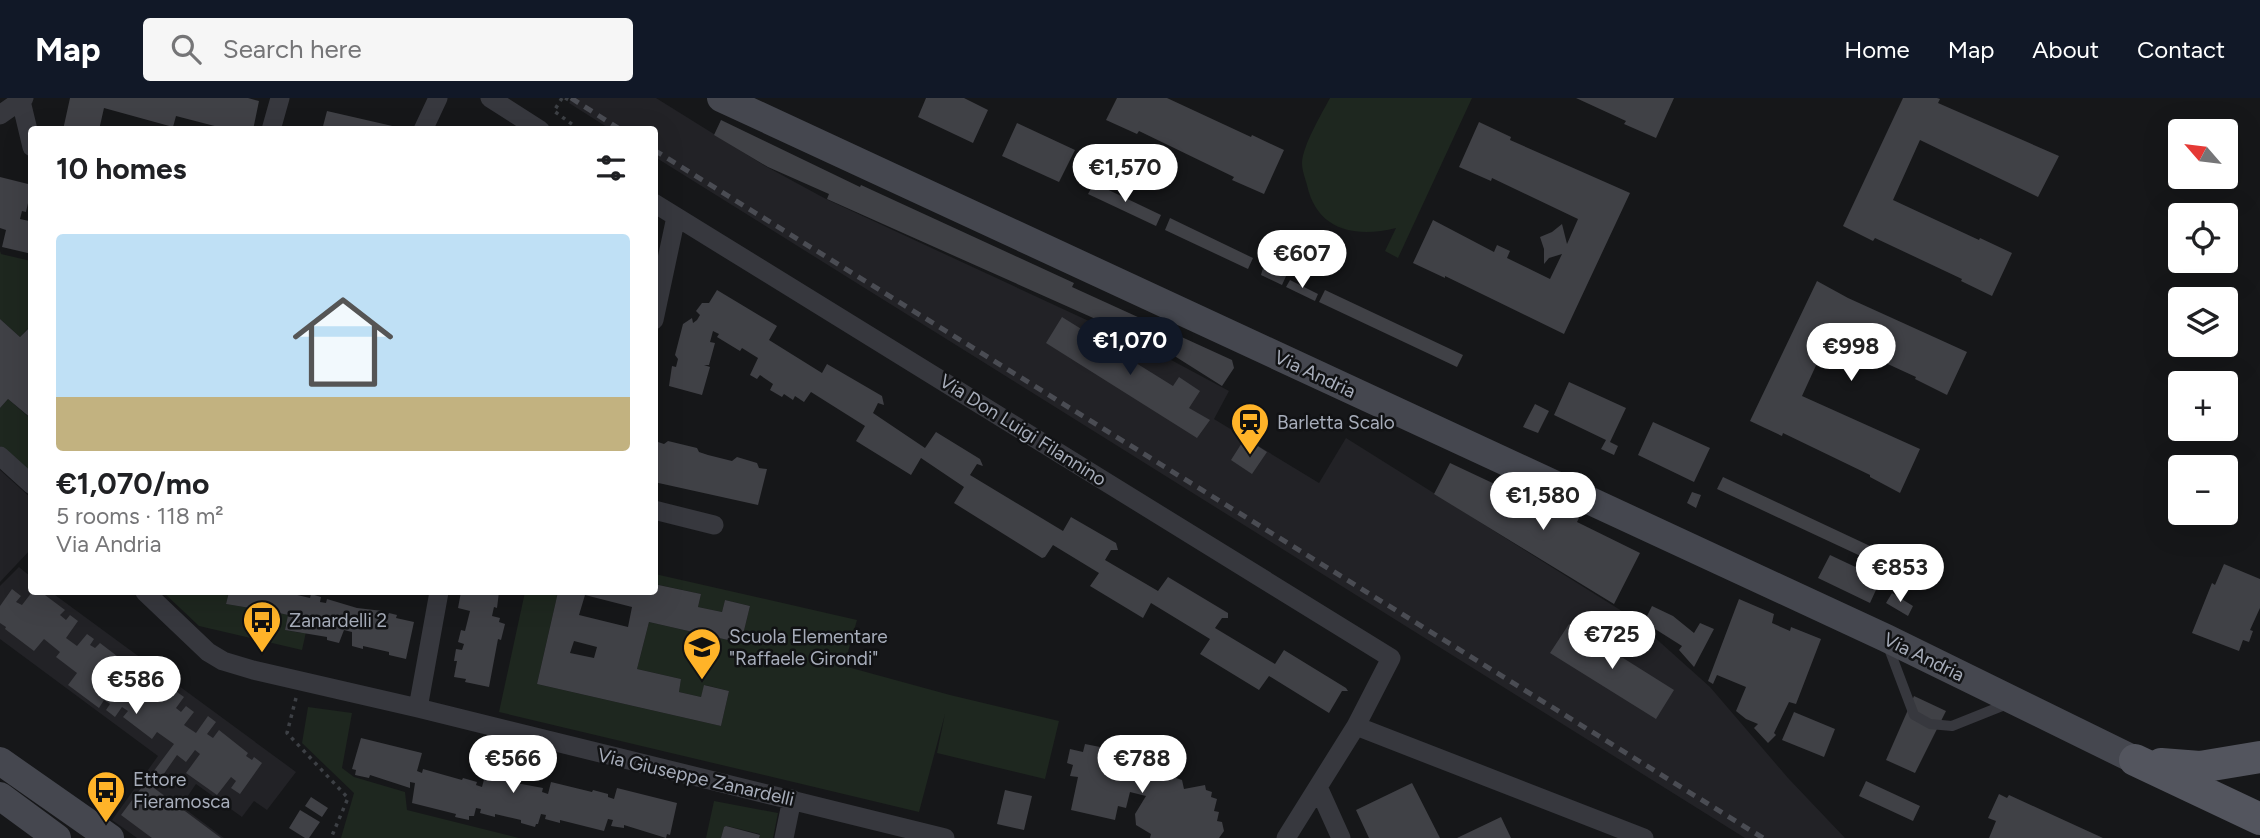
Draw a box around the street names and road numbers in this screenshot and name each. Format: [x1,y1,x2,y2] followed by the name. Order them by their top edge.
[1271,345,1359,403] street label: Via Andria
[935,369,1111,491] street label: Via Don Luigi Filannino
[1880,628,1968,686] street label: Via Andria
[595,743,797,811] street label: Via Giuseppe Zanardelli

